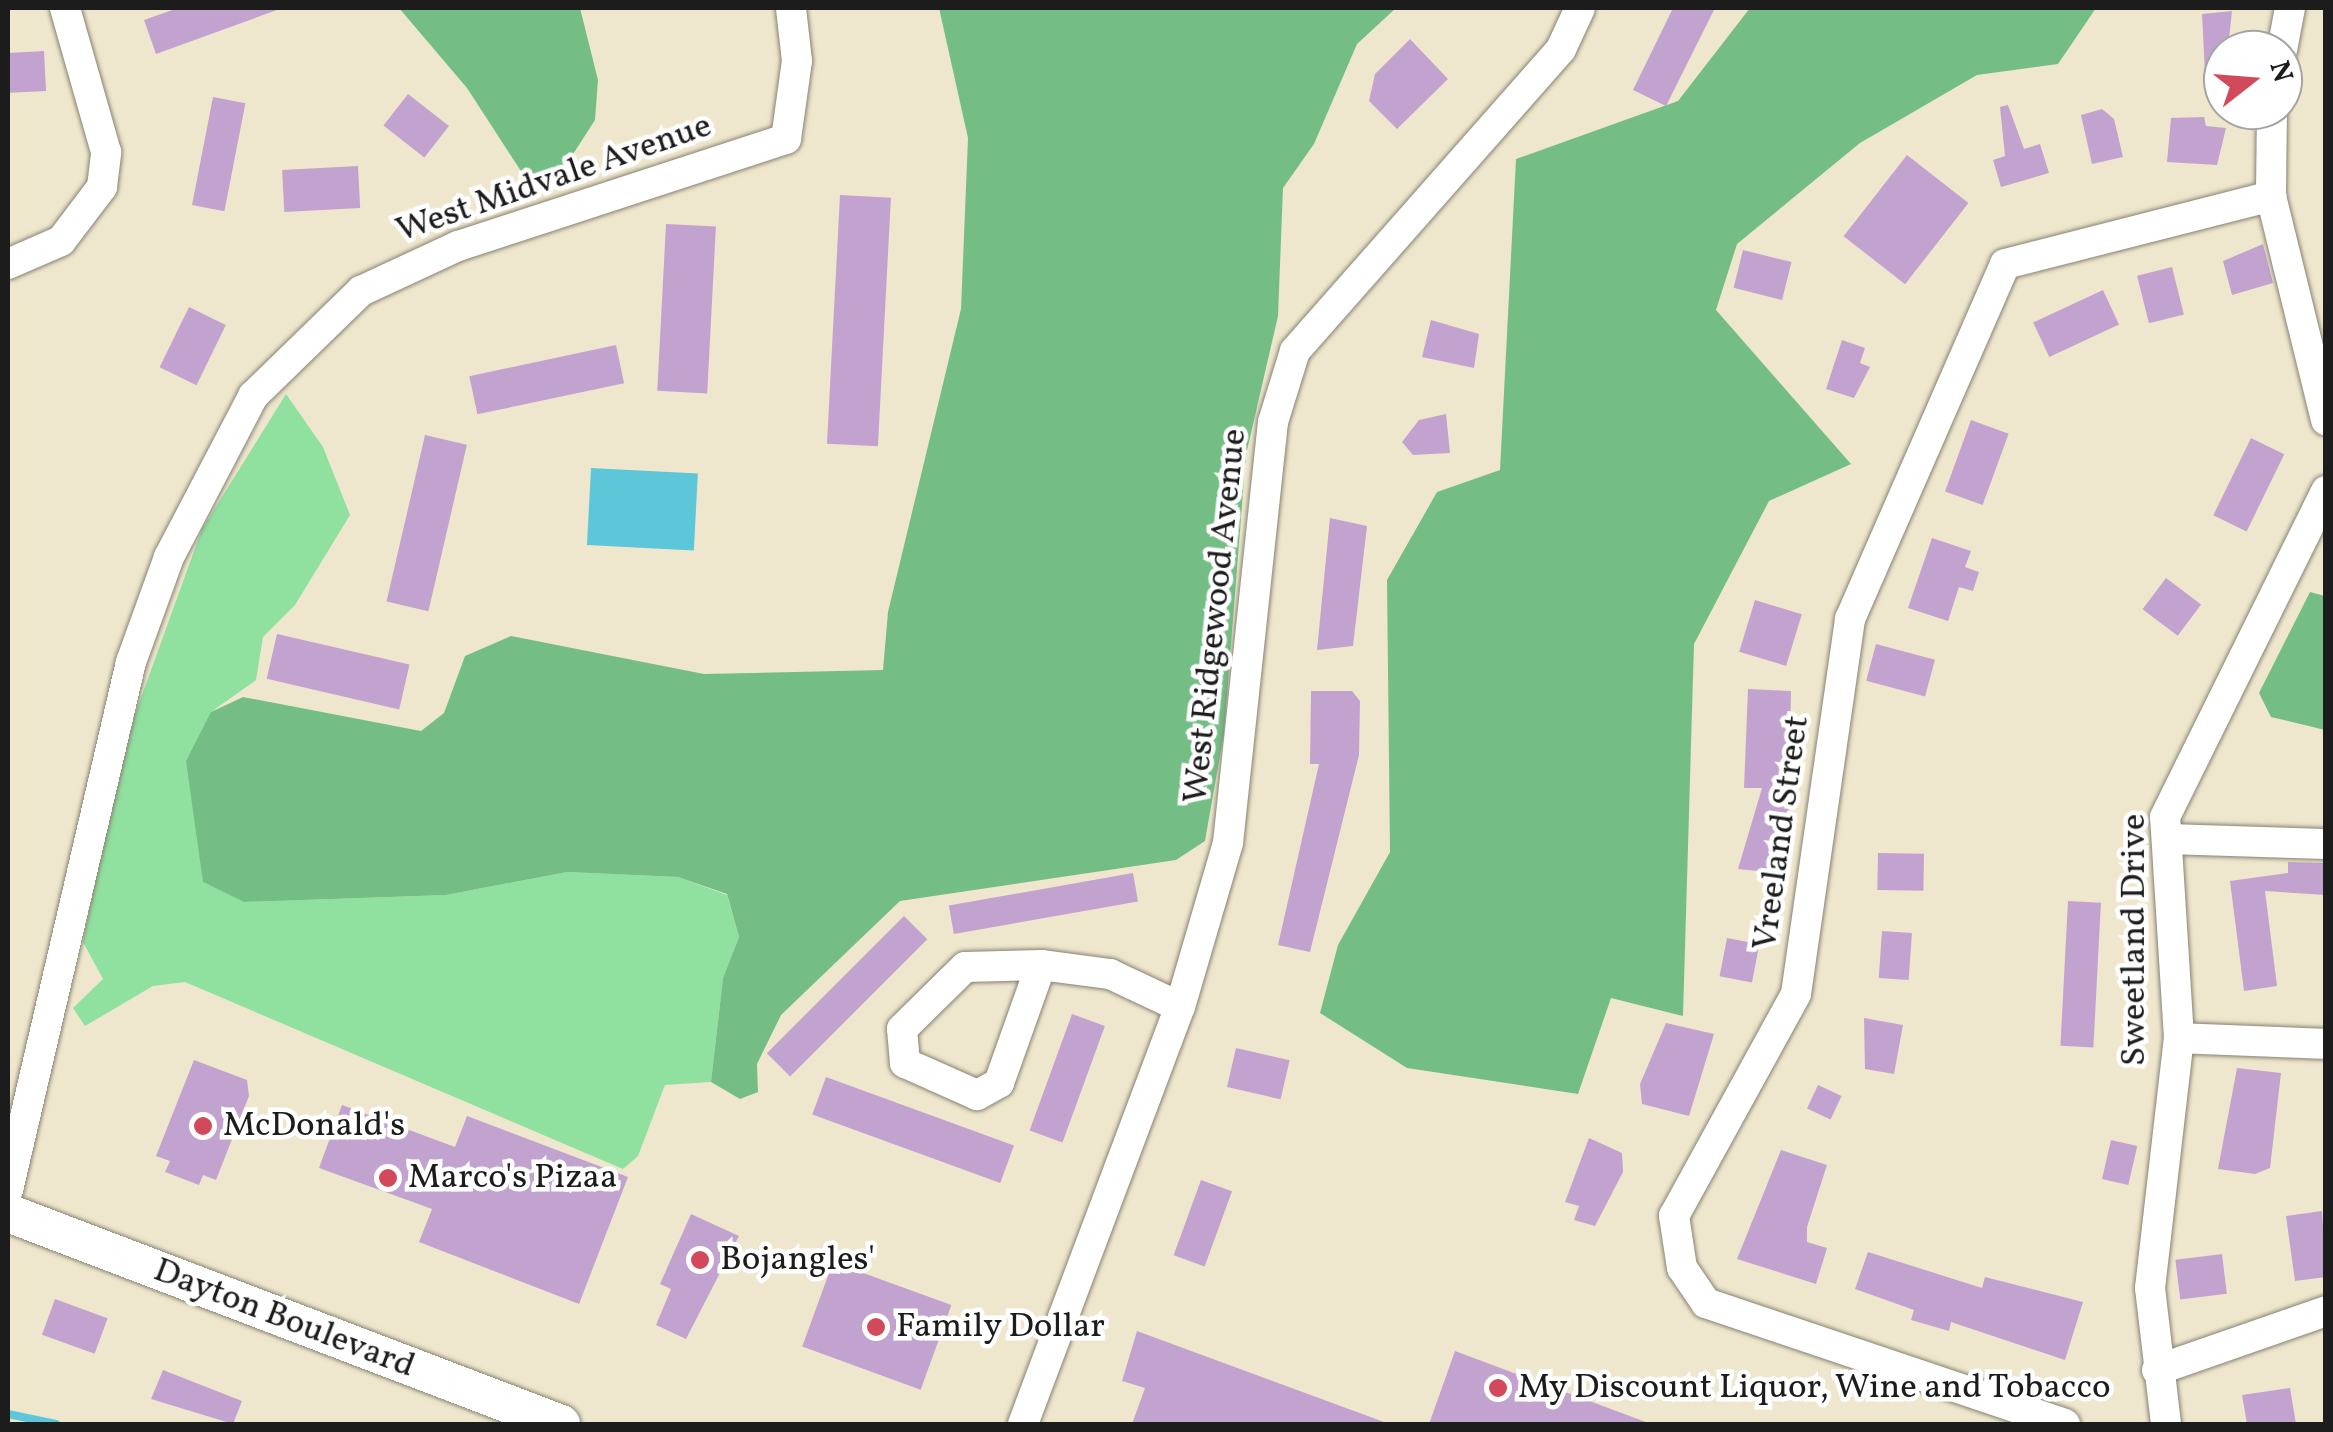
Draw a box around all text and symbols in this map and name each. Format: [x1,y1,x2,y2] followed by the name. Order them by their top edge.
[2203,30,2303,130] north arrow
[2259,56,2302,87] text: N
[391,105,717,253] street label: West Midvale Avenue
[1175,426,1257,806] street label: West Ridgewood Avenue
[1745,713,1819,953] street label: Vreeland Street
[2114,814,2156,1066] street label: Sweetland Drive
[223,1105,405,1147] place label: McDonald's
[192,1115,214,1137] marker: McDonald's
[408,1157,617,1199] place label: Marco's Pizaa
[377,1167,399,1189] marker: Marco's Pizaa
[720,1239,875,1281] place label: Bojangles'
[689,1249,711,1271] marker: Bojangles'
[147,1250,421,1388] street label: Dayton Boulevard
[896,1306,1106,1348] place label: Family Dollar
[865,1316,887,1338] marker: Family Dollar
[1518,1367,2114,1409] place label: My Discount Liquor, Wine and Tobacco
[1487,1377,1509,1399] marker: My Discount Liquor, Wine and Tobacco

